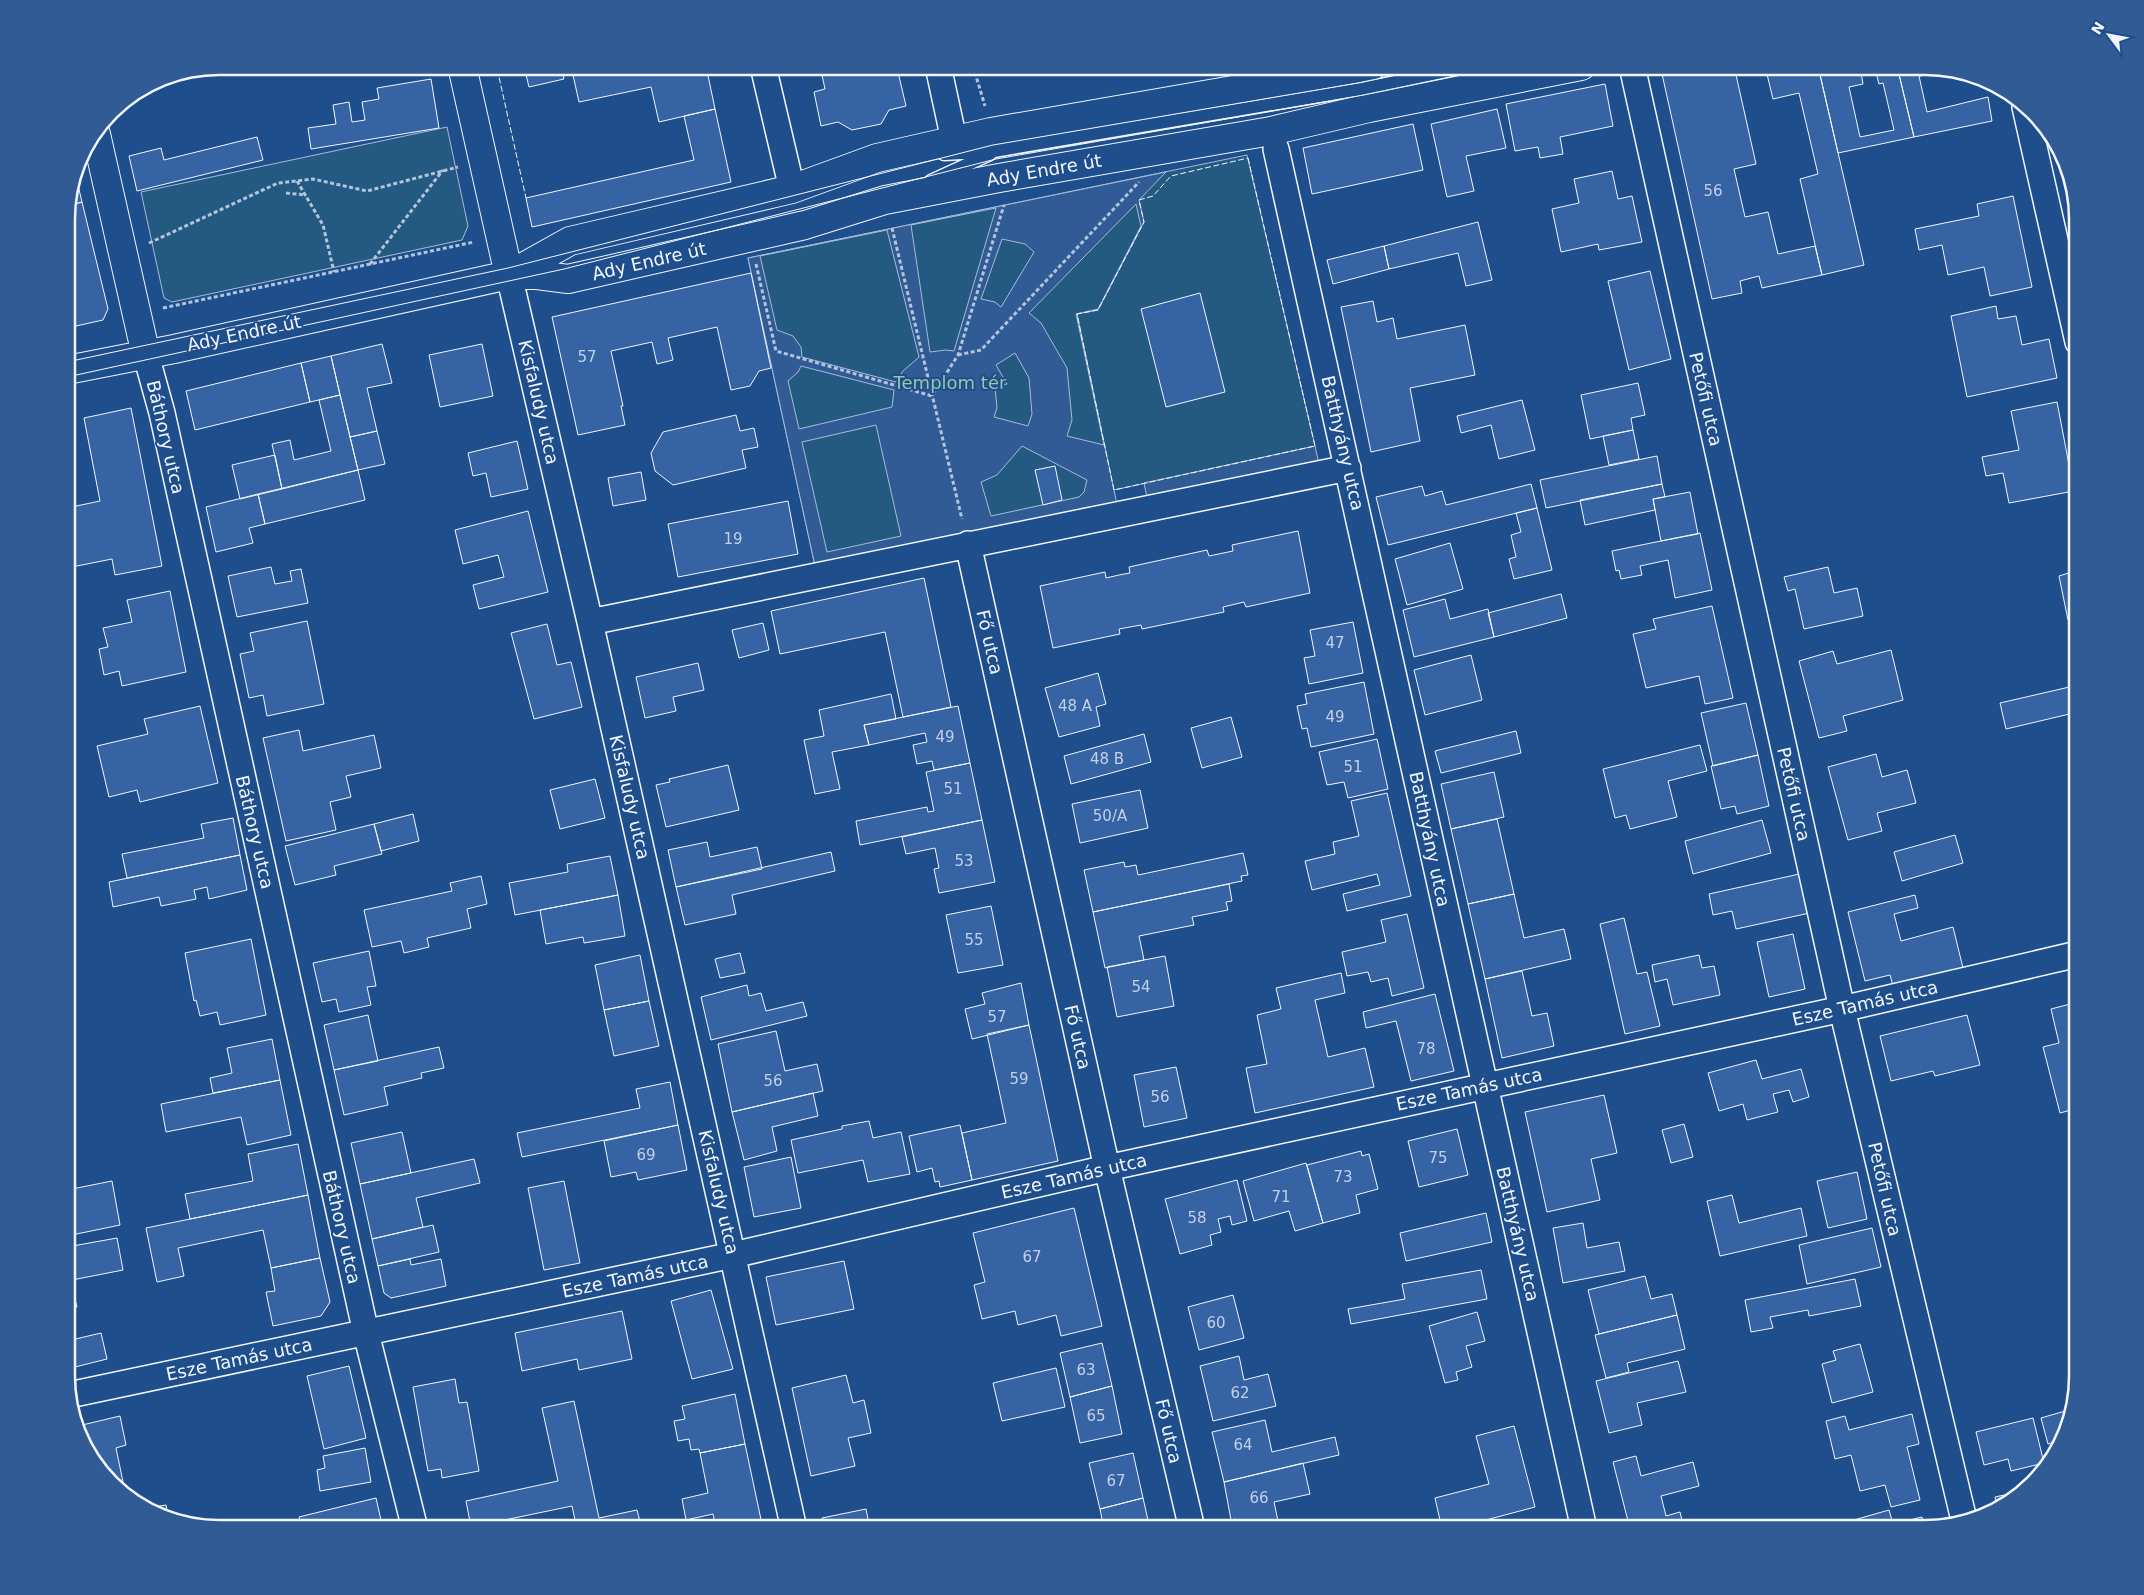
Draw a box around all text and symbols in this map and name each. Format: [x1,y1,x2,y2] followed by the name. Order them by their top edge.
[2084,10,2134,60] north arrow
[2088,19,2108,37] text: N
[985,150,1103,190] street label: Ady Endre út
[1703,182,1723,200] house number: 56
[590,238,708,284] street label: Ady Endre út
[185,311,303,355] street label: Ady Endre út
[514,338,564,466] street label: Kisfaludy utca
[577,348,597,366] house number: 57
[1685,350,1727,448] street label: Petőfi utca
[893,372,1007,393] park label: Templom tér
[1317,374,1369,512] street label: Batthyány utca
[143,378,189,496] street label: Báthory utca
[723,530,743,548] house number: 19
[972,608,1008,676] street label: Fő utca
[1325,634,1345,652] house number: 47
[1058,697,1093,715] house number: 48 A
[1325,708,1345,726] house number: 49
[935,728,955,746] house number: 49
[605,733,655,861] street label: Kisfaludy utca
[1773,745,1815,843] street label: Petőfi utca
[1090,750,1124,768] house number: 48 B
[1343,758,1363,776] house number: 51
[1405,769,1455,909] street label: Batthyány utca
[232,773,278,891] street label: Báthory utca
[943,780,963,798] house number: 51
[1093,807,1128,825] house number: 50/A
[954,852,974,870] house number: 53
[964,931,984,949] house number: 55
[1790,976,1940,1030] street label: Esze Tamás utca
[1131,978,1151,996] house number: 54
[1060,1003,1096,1071] street label: Fő utca
[987,1008,1007,1026] house number: 57
[1416,1040,1436,1058] house number: 78
[1394,1063,1544,1115] street label: Esze Tamás utca
[1009,1070,1029,1088] house number: 59
[763,1072,783,1090] house number: 56
[1150,1088,1170,1106] house number: 56
[694,1128,744,1256] street label: Kisfaludy utca
[1864,1140,1906,1238] street label: Petőfi utca
[636,1146,656,1164] house number: 69
[999,1149,1149,1203] street label: Esze Tamás utca
[1428,1149,1448,1167] house number: 75
[1492,1165,1544,1303] street label: Batthyány utca
[319,1168,365,1286] street label: Báthory utca
[1333,1168,1353,1186] house number: 73
[1271,1188,1291,1206] house number: 71
[1187,1209,1207,1227] house number: 58
[1022,1248,1042,1266] house number: 67
[560,1250,710,1302] street label: Esze Tamás utca
[1206,1314,1226,1332] house number: 60
[164,1333,314,1385] street label: Esze Tamás utca
[1076,1361,1096,1379] house number: 63
[1230,1384,1250,1402] house number: 62
[1151,1397,1187,1465] street label: Fő utca
[1086,1407,1106,1425] house number: 65
[1233,1436,1253,1454] house number: 64
[1106,1472,1126,1490] house number: 67
[1249,1489,1269,1507] house number: 66

